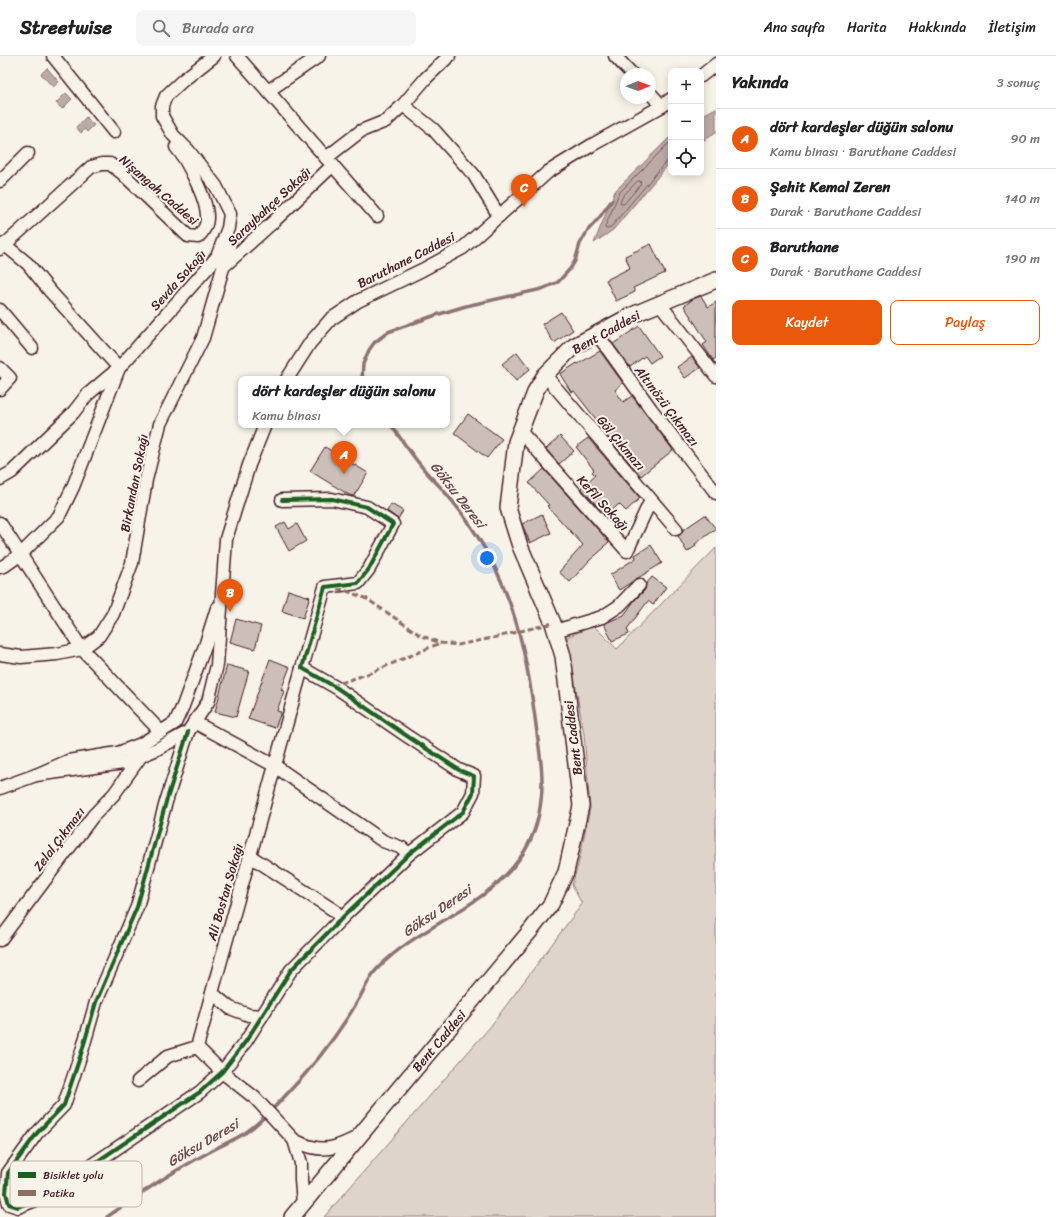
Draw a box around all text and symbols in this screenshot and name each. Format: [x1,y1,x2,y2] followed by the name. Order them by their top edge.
[136,10,416,46] search box
[20,11,112,44] text: Streetwise
[182,15,254,41] text: Burada ara
[764,15,825,40] text: Ana sayfa
[847,15,887,40] text: Harita
[909,15,966,40] text: Hakkında
[988,15,1036,40] text: İletişim
[150,17,172,39] icon: search
[732,67,788,97] text: Yakında
[620,68,656,104] north arrow
[668,68,704,176] map controls
[668,68,704,104] button: +
[996,71,1040,94] text: 3 sonuç
[668,104,704,140] button: −
[770,114,953,140] text: dört kardeşler düğün salonu
[741,127,749,150] text: A
[1010,127,1040,150] text: 90 m
[668,140,704,176] button: locate
[770,140,956,163] text: Kamu binası · Baruthane Caddesi
[114,149,204,232] street label: Nişangah Caddesi
[221,160,317,251] street label: Saraybahçe Sokağı
[511,174,537,207] pin: C
[770,174,890,200] text: Şehit Kemal Zeren
[741,187,749,210] text: B
[1005,187,1040,210] text: 140 m
[770,200,921,223] text: Durak · Baruthane Caddesi
[353,225,459,295] street label: Baruthane Caddesi
[770,234,839,260] text: Baruthane
[144,244,212,316] street label: Sevda Sokaḡı
[741,247,749,270] text: C
[1005,247,1040,270] text: 190 m
[770,260,921,283] text: Durak · Baruthane Caddesi
[732,300,882,345] button: Kaydet
[890,300,1040,345] button: Paylaş
[568,304,645,360] street label: Bent Caddesi
[628,360,705,452] street label: Altınözü Çıkmazı
[238,376,450,428] popup
[252,378,436,404] text: dört kardeşler düğün salonu
[252,404,321,427] text: Kamu binası
[591,410,651,476] street label: Göl Çıkmazı
[113,431,155,534] street label: Birkandan Sokağı
[331,441,357,474] pin: A
[424,456,494,536] water label: Göksu Deresi
[571,469,635,537] street label: Kefil Sokağı
[477,548,497,568] your location
[217,579,243,612] pin: B
[557,699,589,777] street label: Bent Caddesi
[27,801,91,876] street label: Zelal Çıkmazı
[200,840,250,944] street label: Ali Bostan Sokağı
[397,877,479,944] water label: Göksu Deresi
[406,1005,472,1077] street label: Bent Caddesi
[162,1111,246,1174] water label: Göksu Deresi
[10,1161,142,1207] legend
[43,1166,103,1185] text: Bisiklet yolu
[43,1184,75,1203] text: Patika

